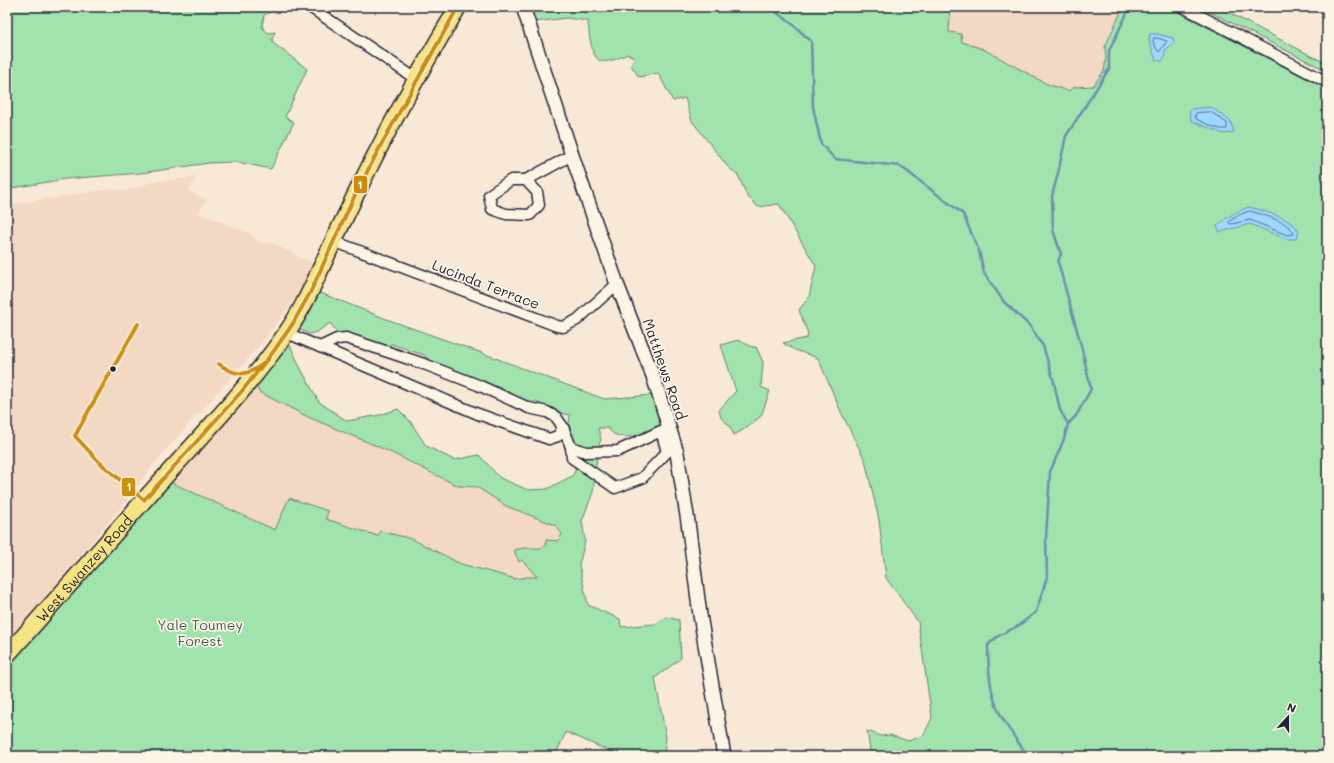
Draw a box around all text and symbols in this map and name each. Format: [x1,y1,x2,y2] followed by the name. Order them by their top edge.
[353,175,368,194] line badge: 1
[358,177,362,192] text: 1
[430,255,542,313] street label: Lucinda Terrace
[639,316,691,422] street label: Matthews Road
[108,364,118,374] unlabelled marker
[121,477,136,497] line badge: 1
[127,479,131,494] text: 1
[31,510,136,626] street label: West Swanzey Road
[157,615,243,650] park label: Yale Toumey Forest
[1268,697,1308,737] north arrow
[1285,699,1298,716] text: N

